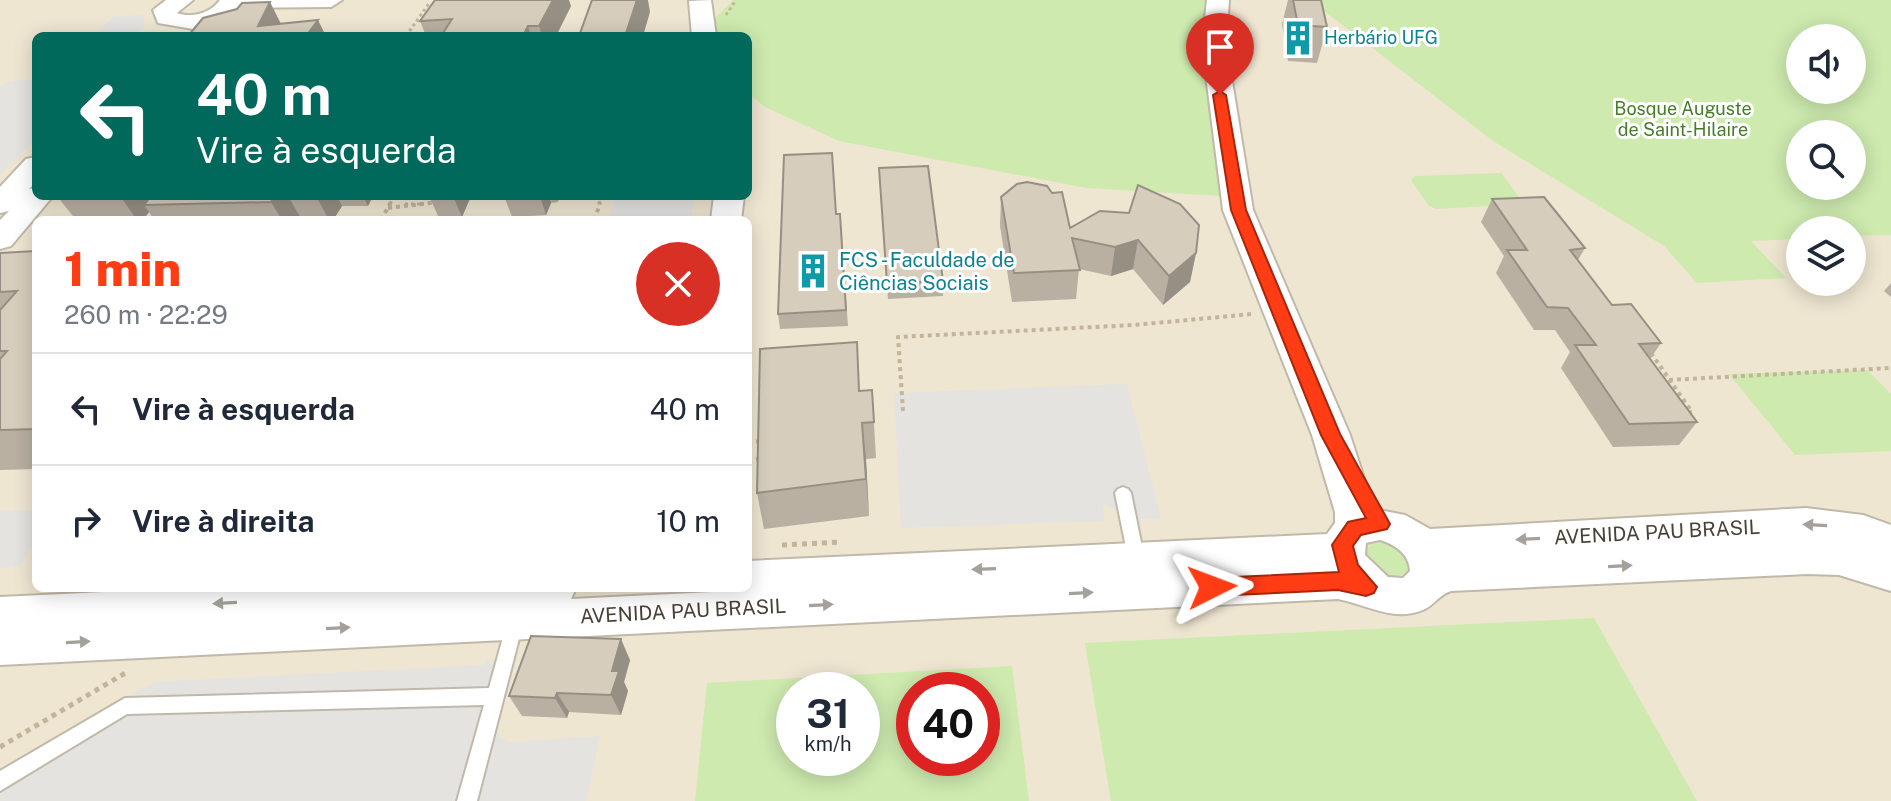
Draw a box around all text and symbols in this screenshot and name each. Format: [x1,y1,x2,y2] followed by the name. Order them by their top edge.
[1186,13,1254,95] pin
[1279,19,1317,57] building icon: Herbário UFG
[1786,24,1866,296] map controls
[1786,24,1866,104] button: sound
[1198,25,1242,69] icon: arrive
[1324,27,1438,48] place label: Herbário UFG
[196,62,332,128] text: 40 m
[64,64,168,168] icon: left
[1614,98,1752,140] park label: Bosque Auguste de Saint-Hilaire
[1786,120,1866,200] button: search
[196,129,457,171] text: Vire à esquerda
[1786,216,1866,296] button: layers
[64,240,181,297] text: 1 min
[636,242,720,326] button: close
[839,248,1015,295] place label: FCS - Faculdade de Ciências Sociais
[794,252,832,290] building icon: FCS - Faculdade de Ciências Sociais
[64,299,228,330] text: 260 m · 22:29
[64,387,108,431] icon: left
[132,391,355,427] text: Vire à esquerda
[650,391,720,427] text: 40 m
[64,499,108,543] icon: right
[132,503,315,539] text: Vire à direita
[656,503,720,539] text: 10 m
[1553,515,1761,549] street label: AVENIDA PAU BRASIL
[1802,519,1827,532] one-way arrow
[1515,532,1540,545] one-way arrow
[1170,545,1254,629] position arrow
[1608,559,1633,572] one-way arrow
[971,563,996,576] one-way arrow
[1069,586,1094,599] one-way arrow
[579,594,787,628] street label: AVENIDA PAU BRASIL
[212,597,237,610] one-way arrow
[809,598,834,611] one-way arrow
[326,622,351,635] one-way arrow
[66,635,91,648] one-way arrow
[896,672,1000,776] speed limit sign: 40
[806,690,850,737] text: 31
[804,732,852,756] text: km/h

